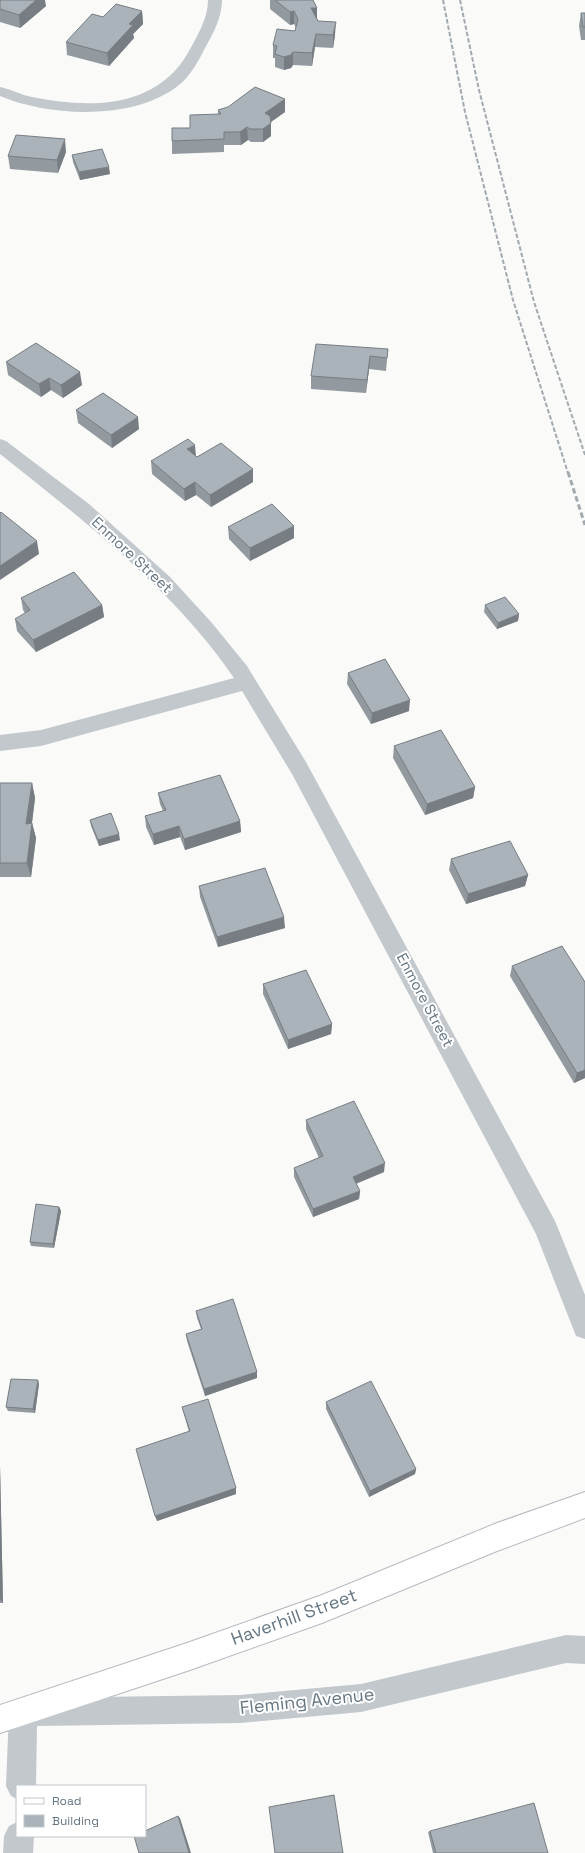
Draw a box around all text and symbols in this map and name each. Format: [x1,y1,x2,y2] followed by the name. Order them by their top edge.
[88,512,177,597] street label: Enmore Street
[393,949,458,1050] street label: Enmore Street
[228,1583,360,1650] street label: Haverhill Street
[238,1682,375,1719] street label: Fleming Avenue
[16,1785,146,1837] legend
[52,1793,81,1809] text: Road
[52,1813,99,1829] text: Building

